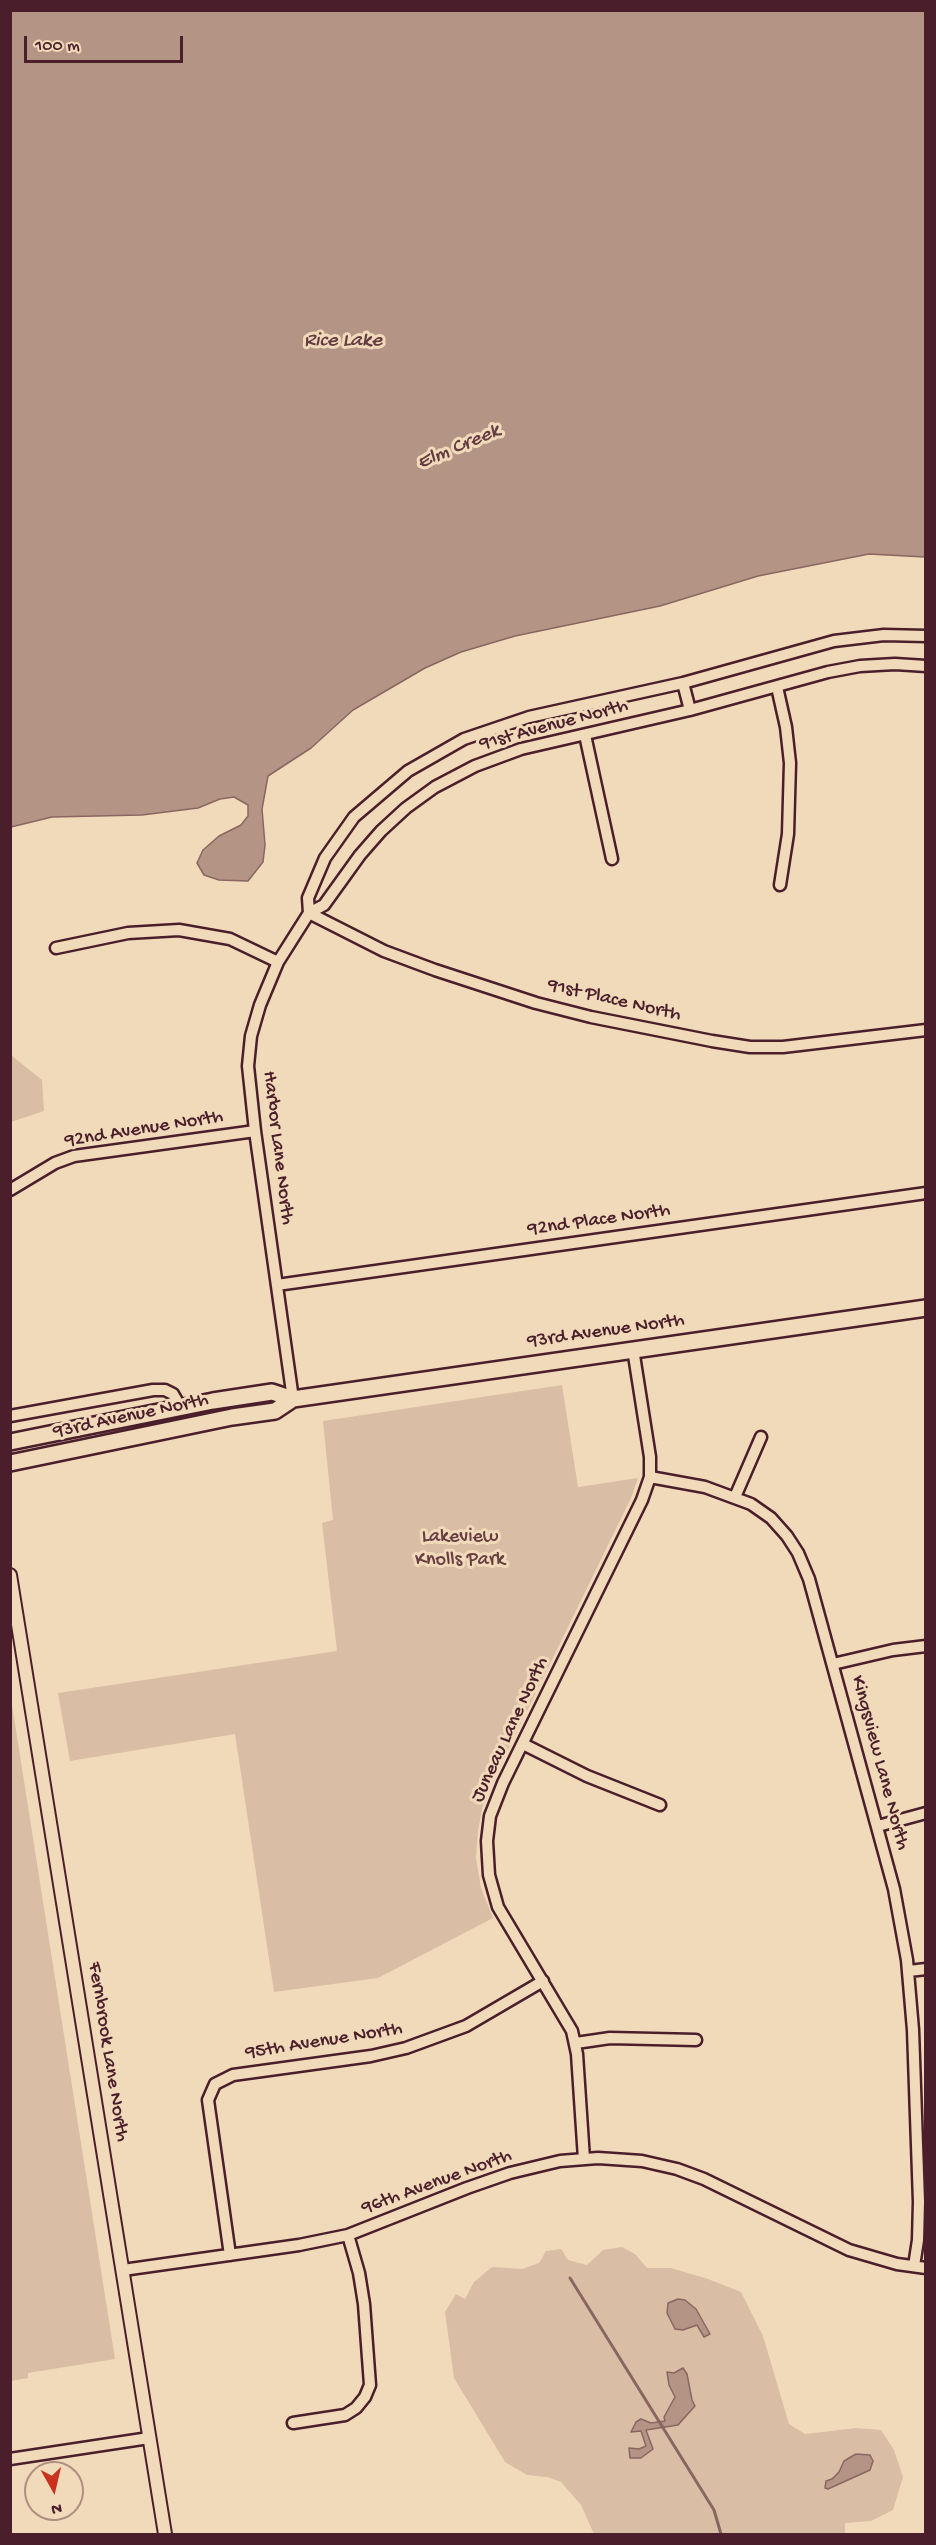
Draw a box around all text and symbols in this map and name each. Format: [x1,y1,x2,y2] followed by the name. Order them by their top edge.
[27,24,186,62] scale bar
[35,36,80,57] text: 100 m
[304,329,382,355] water label: Rice Lake
[414,419,504,477] water label: Elm Creek
[477,695,631,757] street label: 91st Avenue North
[545,974,683,1028] street label: 91st Place North
[256,1070,298,1226] street label: Harbor Lane North
[63,1106,225,1154] street label: 92nd Avenue North
[526,1199,672,1243] street label: 92nd Place North
[526,1309,686,1355] street label: 93rd Avenue North
[51,1389,211,1445] street label: 93rd Avenue North
[415,1526,505,1573] park label: Lakeview Knolls Park
[467,1654,555,1806] street label: Juneau Lane North
[844,1673,914,1853] street label: Kingsview Lane North
[81,1960,133,2144] street label: Fernbrook Lane North
[244,2018,404,2066] street label: 95th Avenue North
[359,2145,515,2221] street label: 96th Avenue North
[24,2461,84,2521] north arrow
[50,2497,63,2517] text: N

